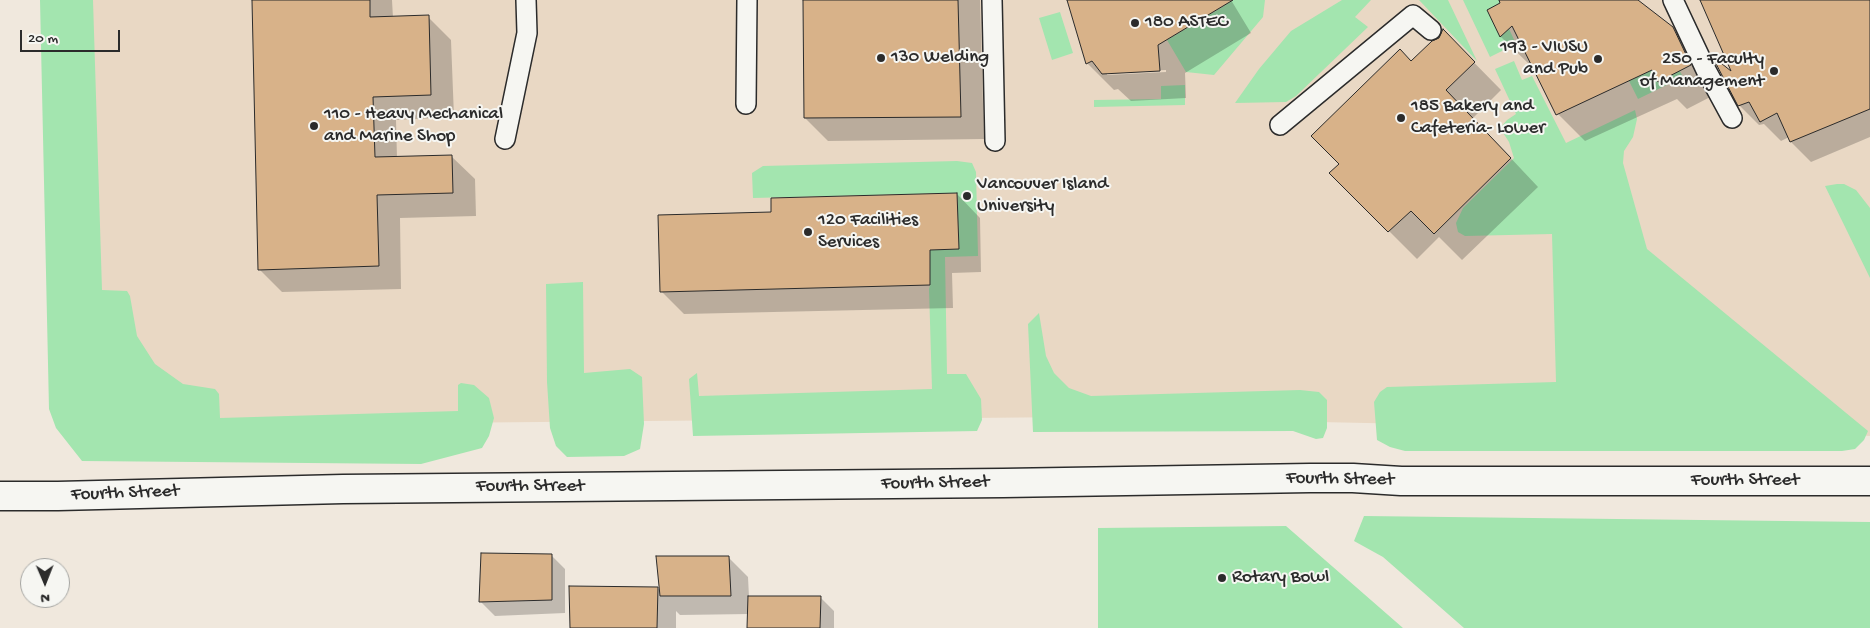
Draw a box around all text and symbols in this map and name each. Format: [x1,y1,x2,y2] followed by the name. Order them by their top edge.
[1145,12,1228,34] place label: 180 ASTEC
[1129,17,1141,29] marker: 180 ASTEC
[22,20,122,52] scale bar
[28,30,58,48] text: 20 m
[1500,37,1588,81] place label: 193 - VIUSU and Pub
[891,47,989,69] place label: 130 Welding
[1640,49,1764,93] place label: 250 - Faculty of Management
[875,52,887,64] marker: 130 Welding
[1592,53,1604,65] marker: 193 - VIUSU and Pub
[1768,65,1780,77] marker: 250 - Faculty of Management
[1411,96,1545,140] place label: 185 Bakery and Cafeteria- Lower
[324,104,503,148] place label: 110 - Heavy Mechanical and Marine Shop
[1395,112,1407,124] marker: 185 Bakery and Cafeteria- Lower
[308,120,320,132] marker: 110 - Heavy Mechanical and Marine Shop
[977,174,1108,218] place label: Vancouver Island University
[961,190,973,202] marker: Vancouver Island University
[818,210,918,254] place label: 120 Facilities Services
[802,226,814,238] marker: 120 Facilities Services
[1286,468,1394,492] street label: Fourth Street
[1691,470,1799,492] street label: Fourth Street
[881,472,989,496] street label: Fourth Street
[476,476,584,498] street label: Fourth Street
[70,481,180,507] street label: Fourth Street
[20,558,70,608] north arrow
[1232,567,1329,589] place label: Rotary Bowl
[1216,572,1228,584] marker: Rotary Bowl
[41,589,50,606] text: N

